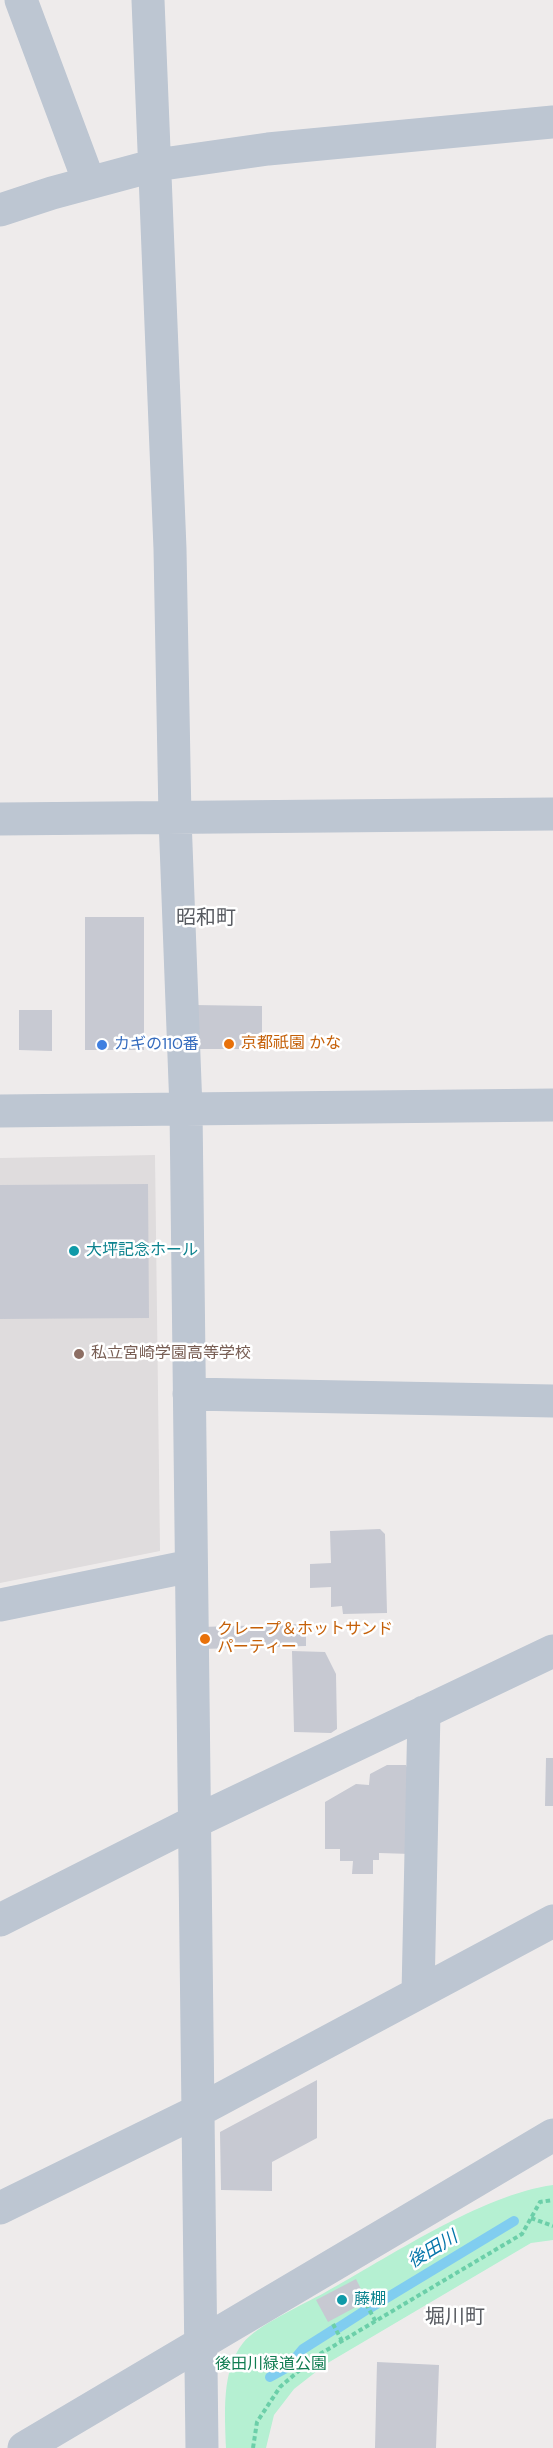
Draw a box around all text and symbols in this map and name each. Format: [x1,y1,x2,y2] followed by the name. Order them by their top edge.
[176,907,236,931] district label: 昭和町
[241,1034,341,1054] place label: 京都祇園 かな
[114,1035,199,1055] place label: カギの110番
[222,1037,236,1051] marker: 京都祇園 かな
[95,1038,109,1052] marker: カギの110番
[86,1241,198,1261] place label: 大坪記念ホール
[67,1244,81,1258] marker: 大坪記念ホール
[91,1344,251,1364] place label: 私立宮崎学園高等学校
[72,1347,86,1361] marker: 私立宮崎学園高等学校
[217,1620,393,1658] place label: クレープ＆ホットサンド パーティー
[198,1632,212,1646] marker: クレープ＆ホットサンド パーティー
[404,2227,462,2273] water label: 後田川
[354,2290,386,2310] place label: 藤棚
[335,2293,349,2307] marker: 藤棚
[425,2306,485,2330] district label: 堀川町
[215,2355,327,2375] park label: 後田川緑道公園

